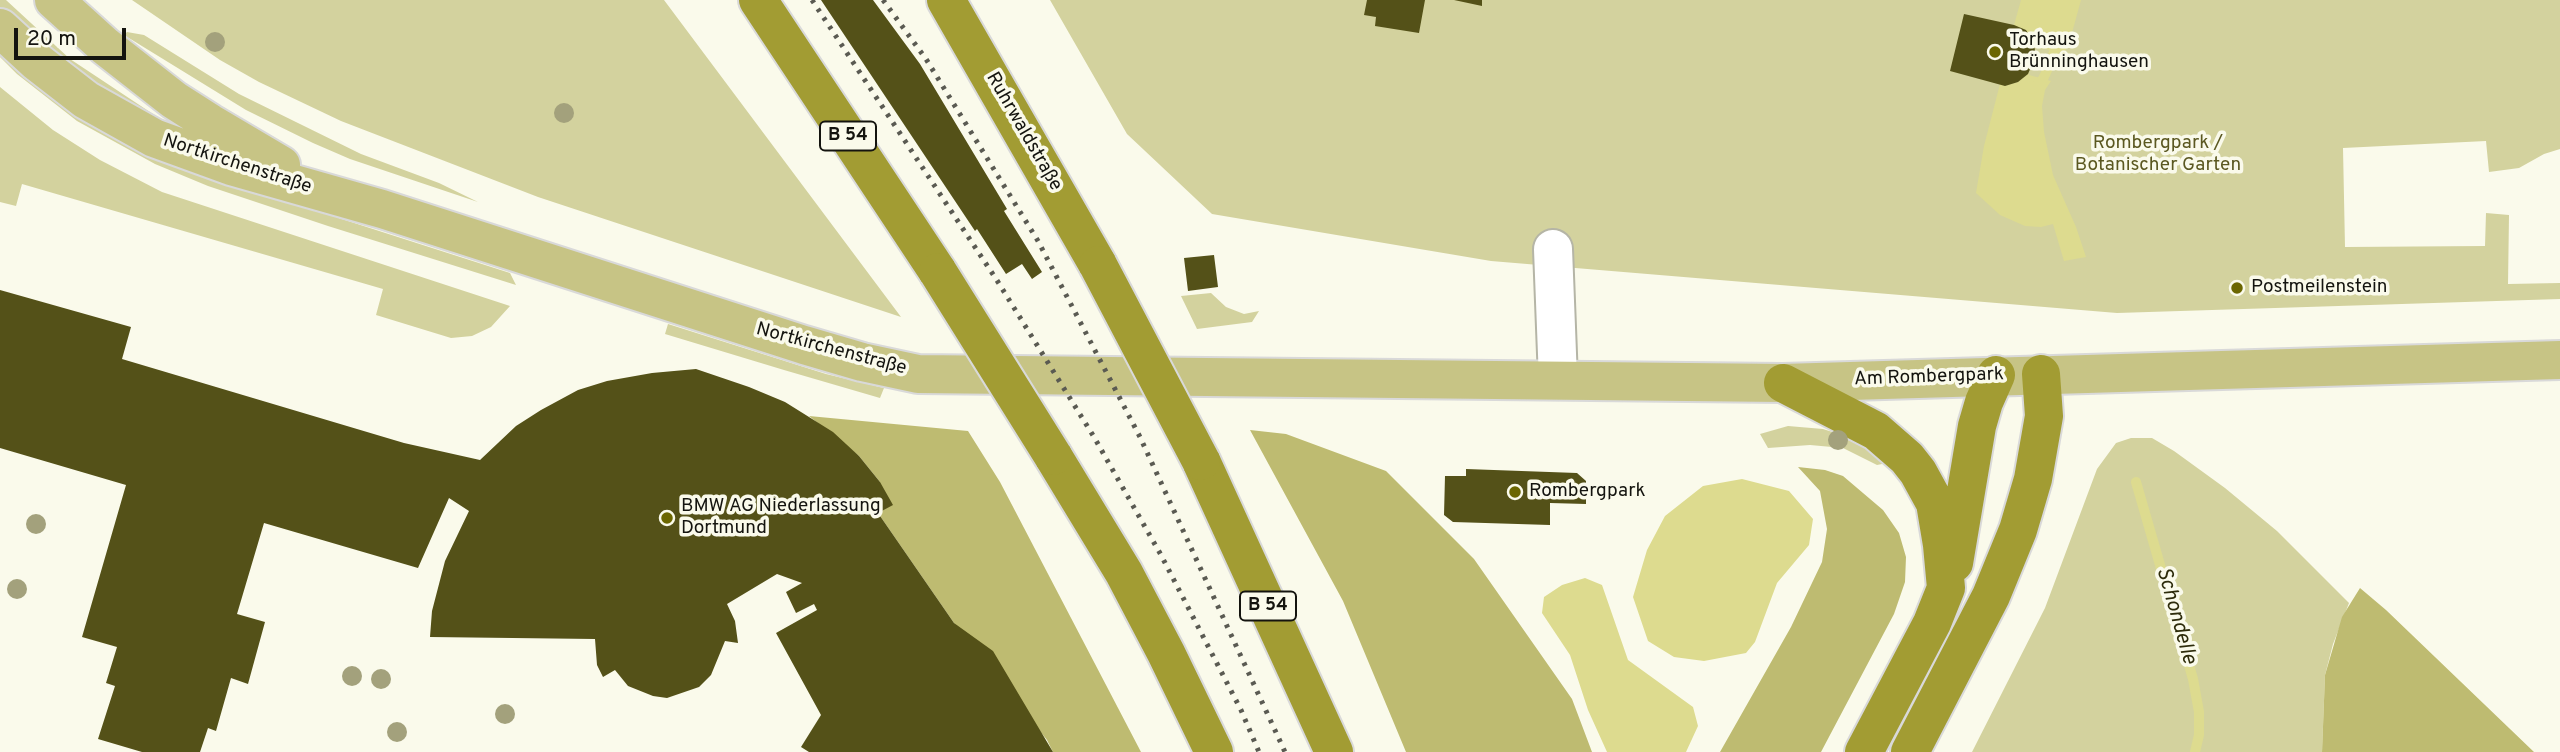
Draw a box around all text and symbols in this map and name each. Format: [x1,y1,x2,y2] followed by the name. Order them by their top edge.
[18,14,130,58] scale bar
[27,26,76,53] text: 20 m
[2009,30,2149,74] place label: Torhaus Brünninghausen
[1987,44,2003,60] marker: Torhaus Brünninghausen
[980,69,1066,195] street label: Ruhrwaldstraße
[820,121,876,150] road number: B 54
[160,130,314,200] street label: Nortkirchenstraße
[2075,133,2241,177] park label: Rombergpark / Botanischer Garten
[2251,277,2388,299] place label: Postmeilenstein
[2229,280,2245,296] marker: Postmeilenstein
[753,319,909,381] street label: Nortkirchenstraße
[1854,364,2004,392] street label: Am Rombergpark
[1529,481,1646,503] place label: Rombergpark
[1507,484,1523,500] marker: Rombergpark
[681,496,881,540] place label: BMW AG Niederlassung Dortmund
[659,510,675,526] marker: BMW AG Niederlassung Dortmund
[2149,565,2201,667] water label: Schondelle
[1240,592,1296,620] road number: B 54

